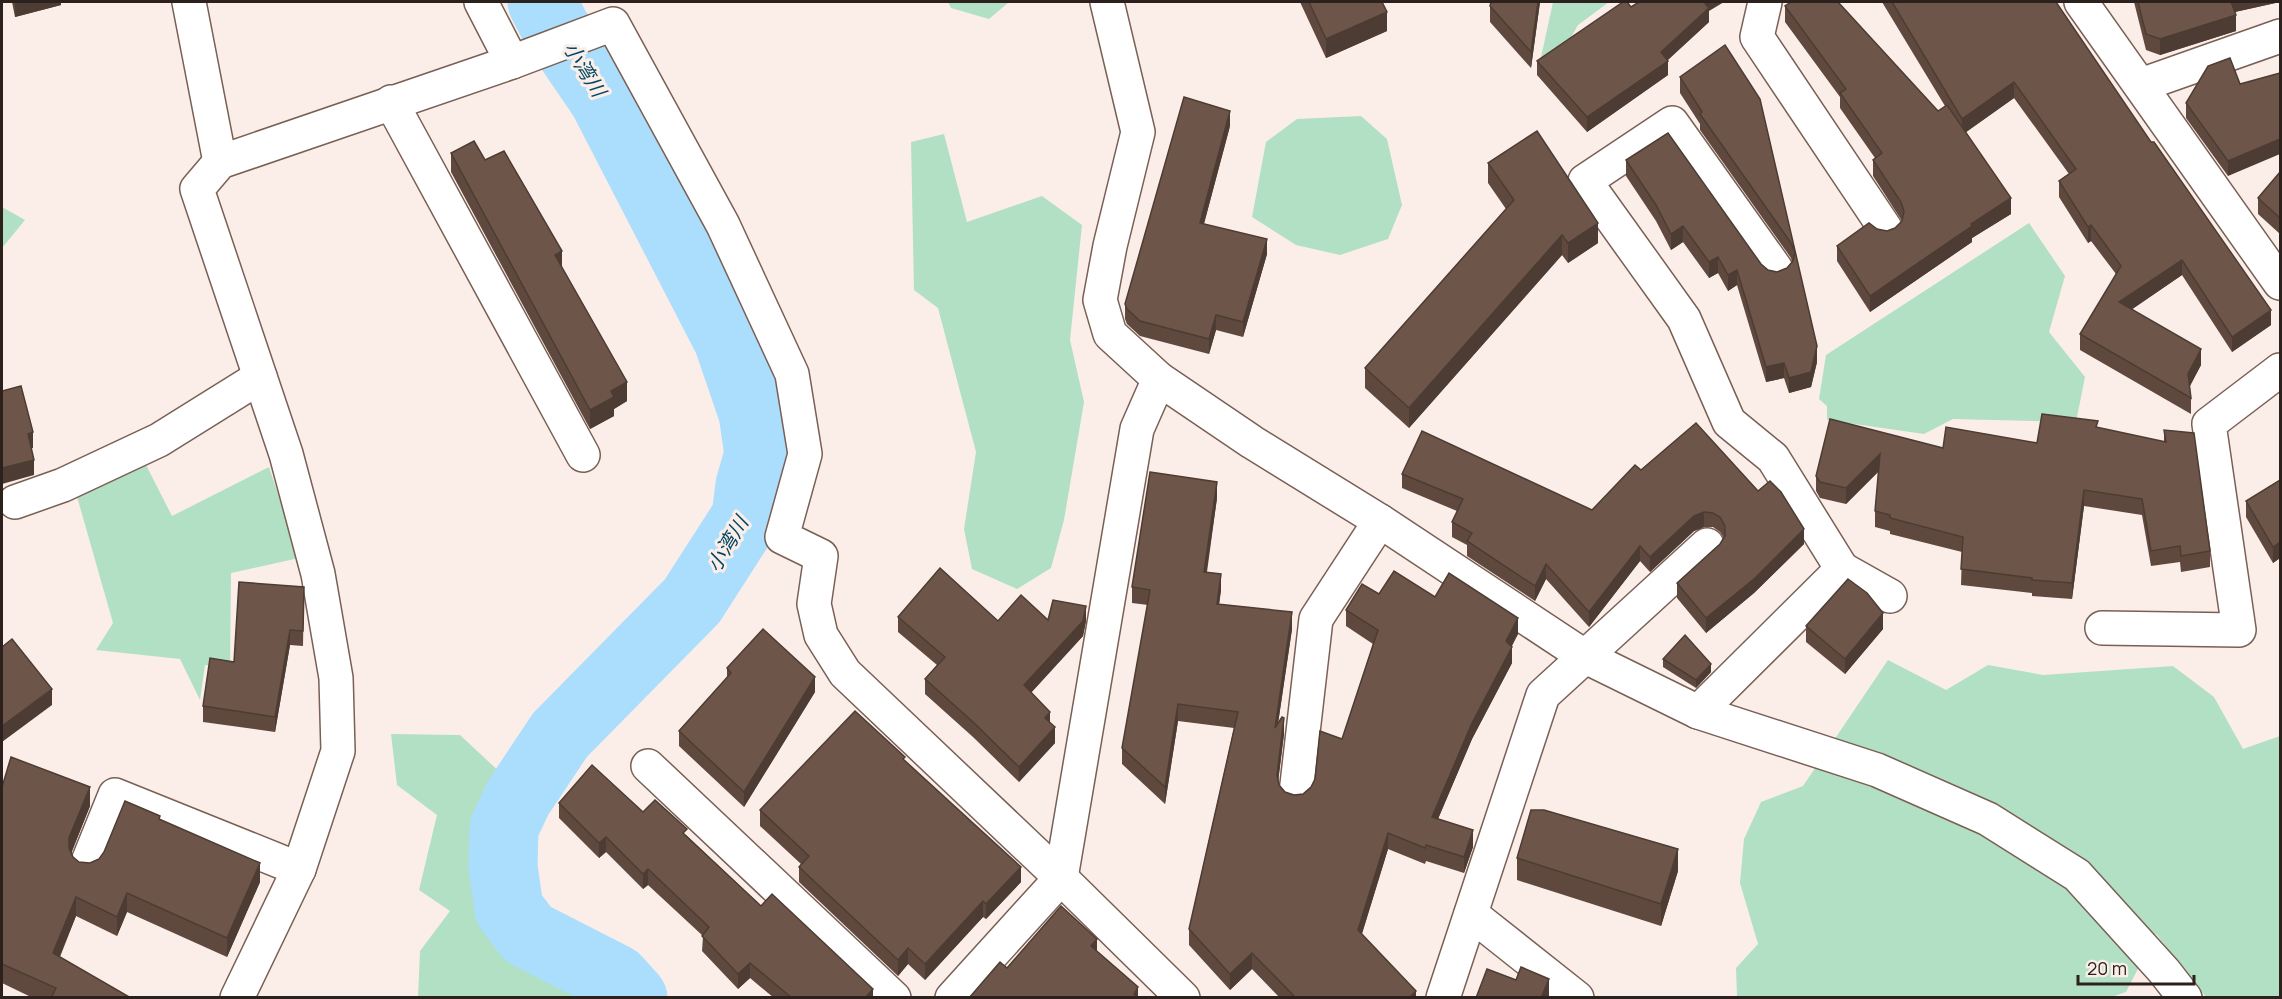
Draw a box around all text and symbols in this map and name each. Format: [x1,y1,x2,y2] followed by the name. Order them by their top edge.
[558,36,613,103] water label: 小湾川
[700,510,755,577] water label: 小湾川
[2078,948,2194,986] scale bar
[2087,956,2127,980] text: 20 m

